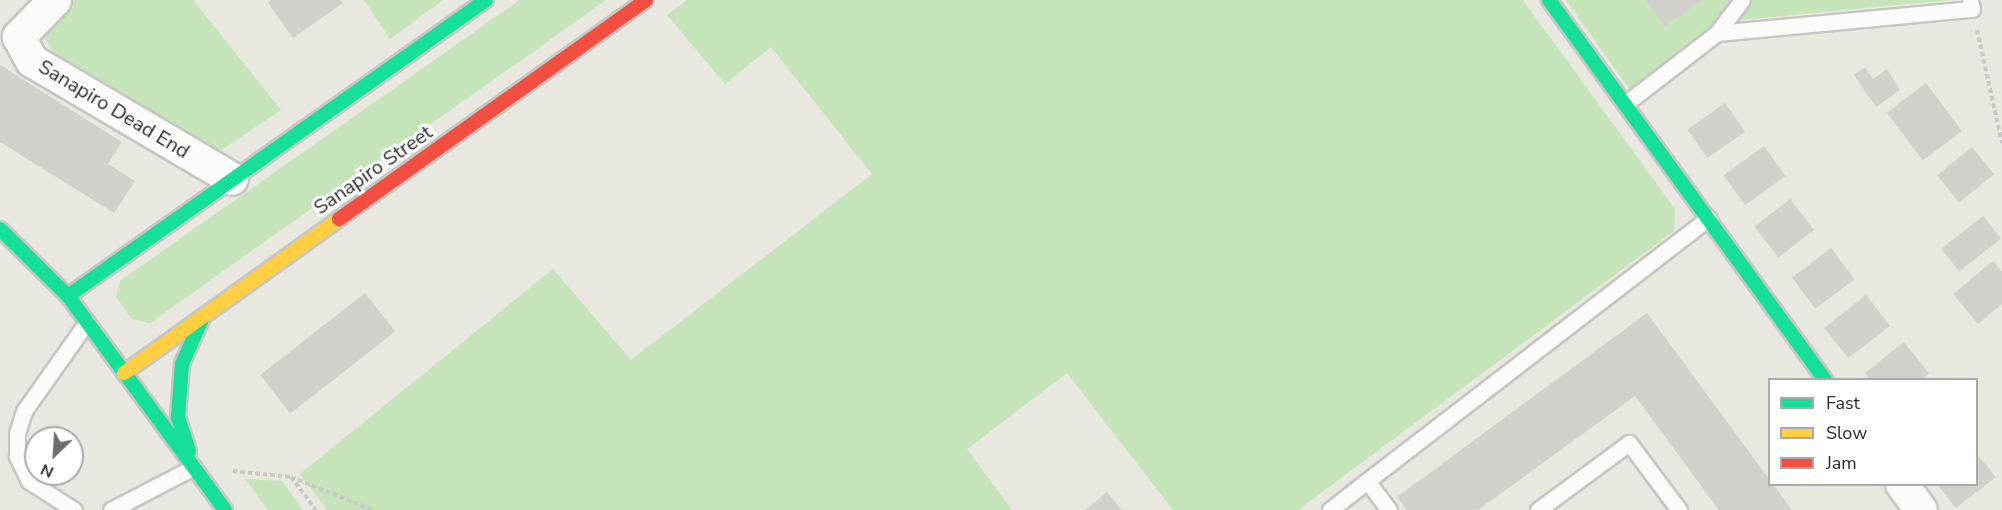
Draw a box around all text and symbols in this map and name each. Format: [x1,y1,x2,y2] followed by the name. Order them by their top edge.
[34,54,194,164] street label: Sanapiro Dead End
[309,120,437,220] street label: Sanapiro Street
[1768,378,1978,486] legend
[1826,391,1860,415] text: Fast
[1826,421,1867,445] text: Slow
[24,426,84,486] north arrow
[1826,451,1857,475] text: Jam
[37,458,57,483] text: N

